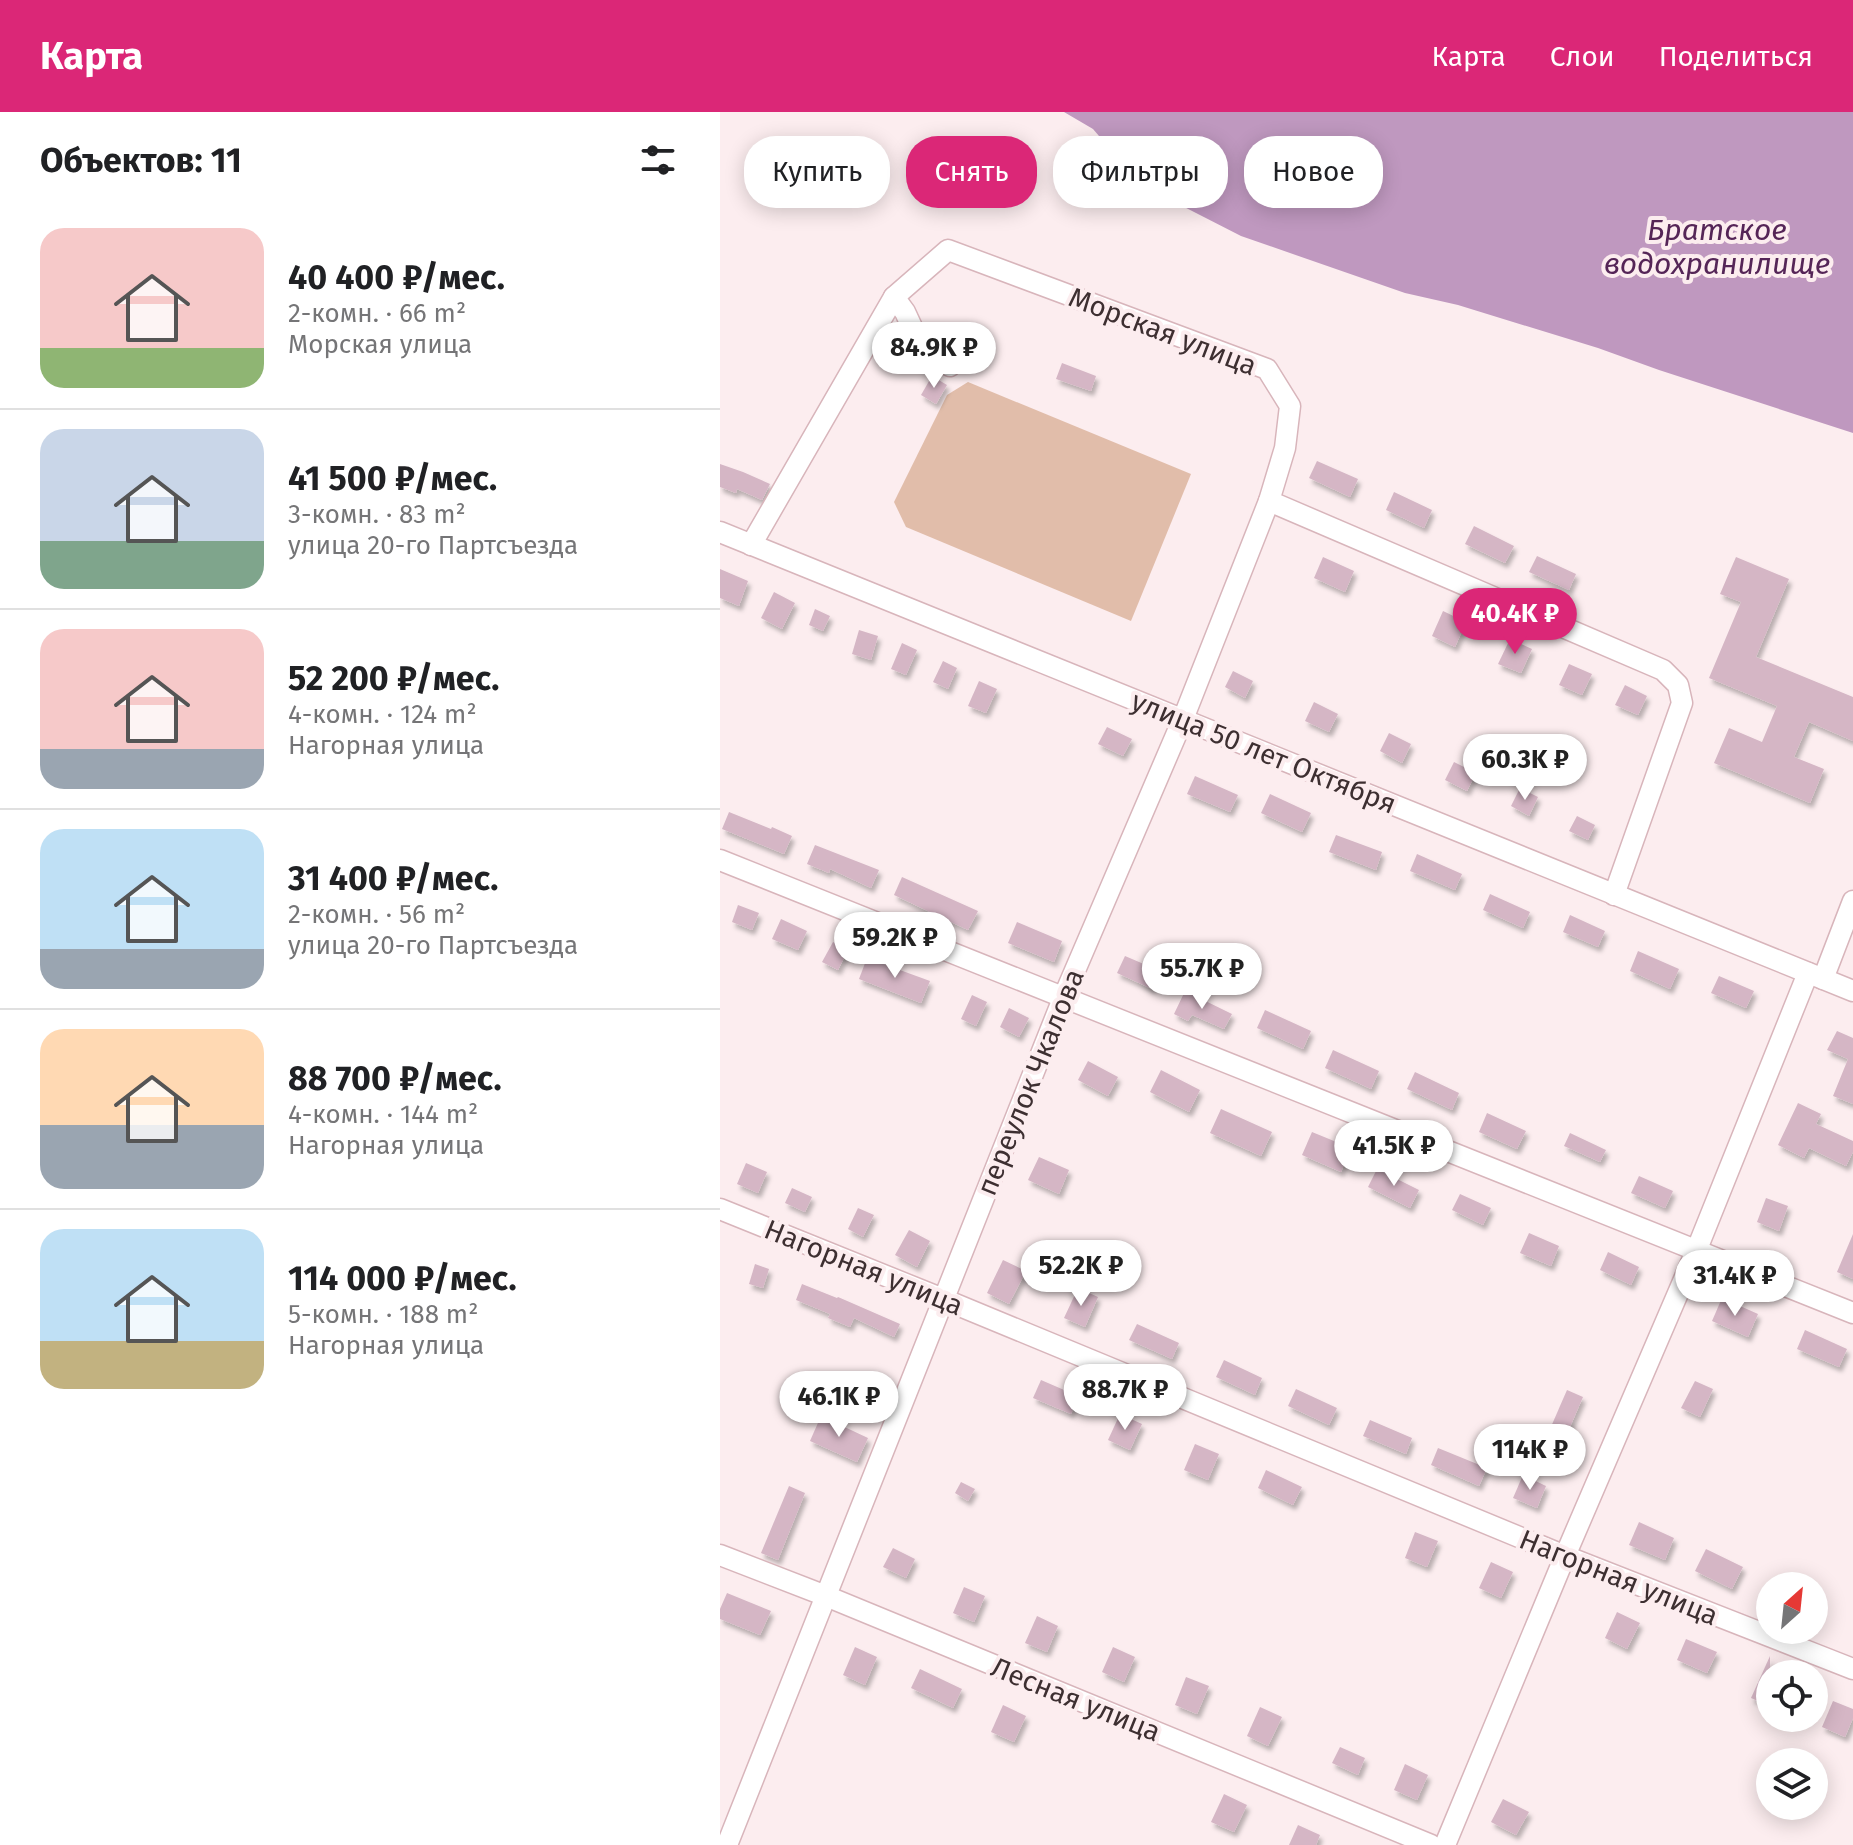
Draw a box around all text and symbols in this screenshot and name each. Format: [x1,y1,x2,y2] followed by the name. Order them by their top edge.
[40,33,143,79] text: Карта
[1431,40,1506,73] text: Карта
[1550,40,1615,73] text: Слои
[1659,40,1813,73] text: Поделиться
[744,136,890,208] chip: Купить
[906,136,1037,208] chip: Снять
[1053,136,1228,208] chip: Фильтры
[1244,136,1383,208] chip: Новое
[636,138,680,182] icon: filters
[40,140,242,181] text: Объектов: 11
[1604,212,1830,282] water label: Братское водохранилище
[288,257,505,298] text: 40 400 ₽/мес.
[104,260,200,356] icon: home
[1064,281,1261,382] street label: Морская улица
[288,298,466,329] text: 2-комн. · 66 m²
[860,322,1008,390] pin: 84.9K ₽
[288,329,472,360] text: Морская улица
[890,332,978,363] text: 84.9K ₽
[288,458,497,499] text: 41 500 ₽/мес.
[104,461,200,557] icon: home
[288,499,466,530] text: 3-комн. · 83 m²
[288,530,578,561] text: улица 20-го Партсъезда
[1441,588,1589,656] pin: 40.4K ₽
[1471,598,1559,629] text: 40.4K ₽
[288,658,499,699] text: 52 200 ₽/мес.
[104,661,200,757] icon: home
[1127,684,1401,821] street label: улица 50 лет Октября
[288,699,477,730] text: 4-комн. · 124 m²
[288,730,484,761] text: Нагорная улица
[1451,734,1599,802] pin: 60.3K ₽
[1481,744,1569,775] text: 60.3K ₽
[288,858,498,899] text: 31 400 ₽/мес.
[104,861,200,957] icon: home
[288,899,465,930] text: 2-комн. · 56 m²
[821,912,969,980] pin: 59.2K ₽
[852,922,938,953] text: 59.2K ₽
[288,930,578,961] text: улица 20-го Партсъезда
[1128,943,1276,1011] pin: 55.7K ₽
[1160,953,1244,984] text: 55.7K ₽
[970,964,1091,1200] street label: переулок Чкалова
[288,1058,502,1099] text: 88 700 ₽/мес.
[104,1061,200,1157] icon: home
[288,1099,478,1130] text: 4-комн. · 144 m²
[1320,1120,1468,1188] pin: 41.5K ₽
[288,1130,484,1161] text: Нагорная улица
[1352,1130,1436,1161] text: 41.5K ₽
[760,1213,968,1322] street label: Нагорная улица
[1007,1240,1155,1308] pin: 52.2K ₽
[1039,1250,1123,1281] text: 52.2K ₽
[1661,1250,1809,1318] pin: 31.4K ₽
[288,1258,517,1299] text: 114 000 ₽/мес.
[1693,1260,1777,1291] text: 31.4K ₽
[104,1261,200,1357] icon: home
[288,1299,478,1330] text: 5-комн. · 188 m²
[288,1330,484,1361] text: Нагорная улица
[1051,1364,1199,1432] pin: 88.7K ₽
[765,1371,913,1439] pin: 46.1K ₽
[1082,1374,1168,1405] text: 88.7K ₽
[797,1381,881,1412] text: 46.1K ₽
[1465,1424,1595,1492] pin: 114K ₽
[1492,1434,1568,1465] text: 114K ₽
[1515,1523,1723,1632] street label: Нагорная улица
[1756,1572,1828,1644] north arrow
[1756,1572,1828,1820] map controls
[986,1650,1165,1748] street label: Лесная улица
[1756,1660,1828,1732] button: locate
[1756,1748,1828,1820] button: layers

